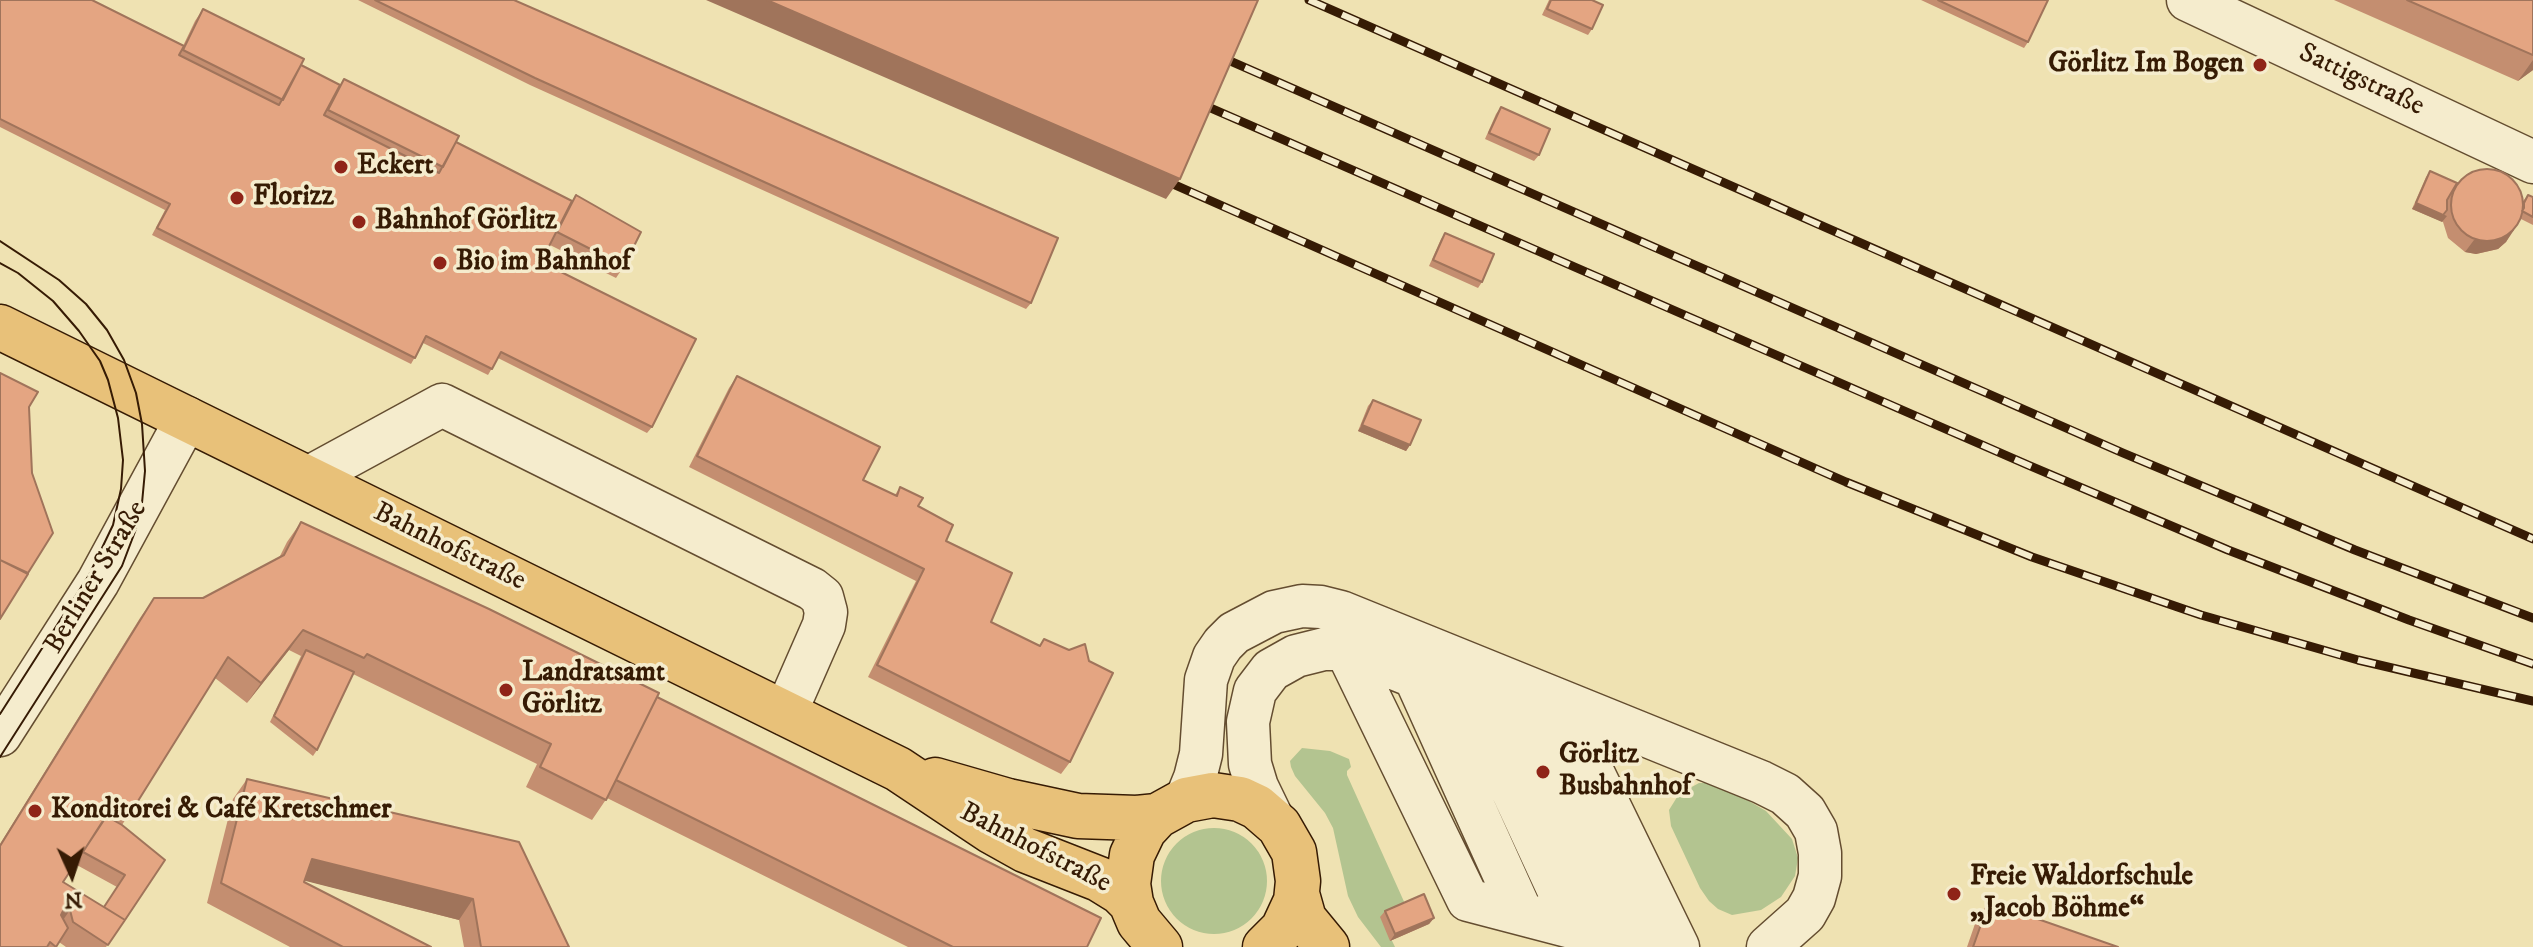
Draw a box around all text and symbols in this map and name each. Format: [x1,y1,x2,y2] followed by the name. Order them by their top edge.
[2293,37,2429,125] street label: Sattigstraße
[2048,48,2244,82] place label: Görlitz Im Bogen
[2251,56,2269,74] marker: Görlitz Im Bogen
[357,150,433,184] place label: Eckert
[332,158,350,176] marker: Eckert
[253,181,334,215] place label: Florizz
[228,189,246,207] marker: Florizz
[375,205,557,239] place label: Bahnhof Görlitz
[350,213,368,231] marker: Bahnhof Görlitz
[456,246,631,280] place label: Bio im Bahnhof
[431,254,449,272] marker: Bio im Bahnhof
[38,496,156,660] street label: Berliner Straße
[367,497,531,599] street label: Bahnhofstraße
[522,657,665,723] place label: Landratsamt Görlitz
[497,681,515,699] marker: Landratsamt Görlitz
[1559,739,1691,805] place label: Görlitz Busbahnhof
[1534,763,1552,781] marker: Görlitz Busbahnhof
[51,794,392,828] place label: Konditorei & Café Kretschmer
[954,797,1116,901] street label: Bahnhofstraße
[26,802,44,820] marker: Konditorei & Café Kretschmer
[32,835,112,915] north arrow
[1970,861,2193,927] place label: Freie Waldorfschule „Jacob Böhme“
[1945,885,1963,903] marker: Freie Waldorfschule „Jacob Böhme“
[64,886,83,913] text: N

